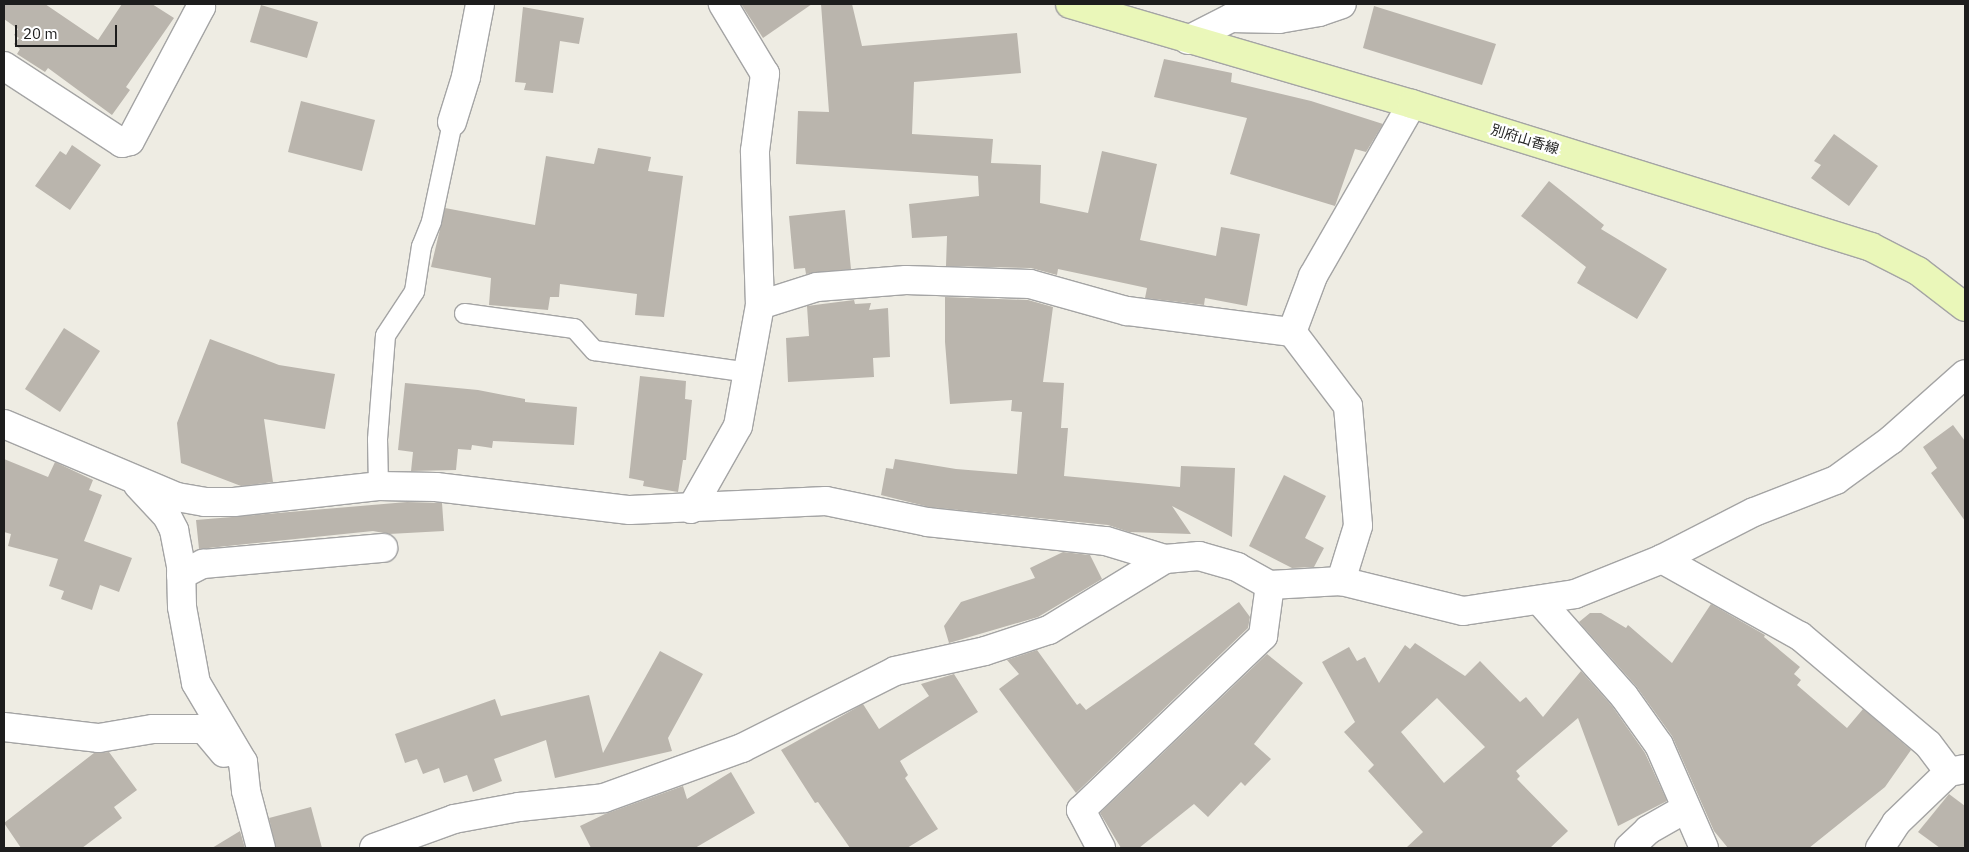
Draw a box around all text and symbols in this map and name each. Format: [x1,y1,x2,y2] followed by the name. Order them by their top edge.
[18,15,120,47] scale bar
[23,24,58,43] text: 20 m
[1489,121,1561,157] street label: 別府山香線

